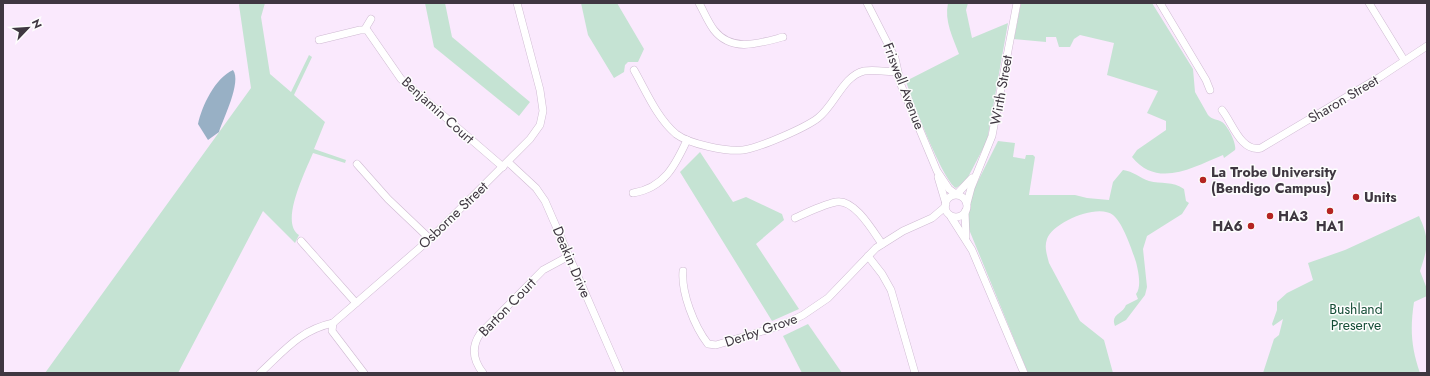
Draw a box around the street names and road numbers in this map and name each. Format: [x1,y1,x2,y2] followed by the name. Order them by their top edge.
[878,40,930,132] street label: Friswell Avenue
[985,53,1017,127] street label: Wirth Street
[1304,70,1383,128] street label: Sharon Street
[397,72,479,148] street label: Benjamin Court
[414,176,493,253] street label: Osborne Street
[548,223,596,301] street label: Deakin Drive
[474,273,541,341] street label: Barton Court
[722,308,800,352] street label: Derby Grove

